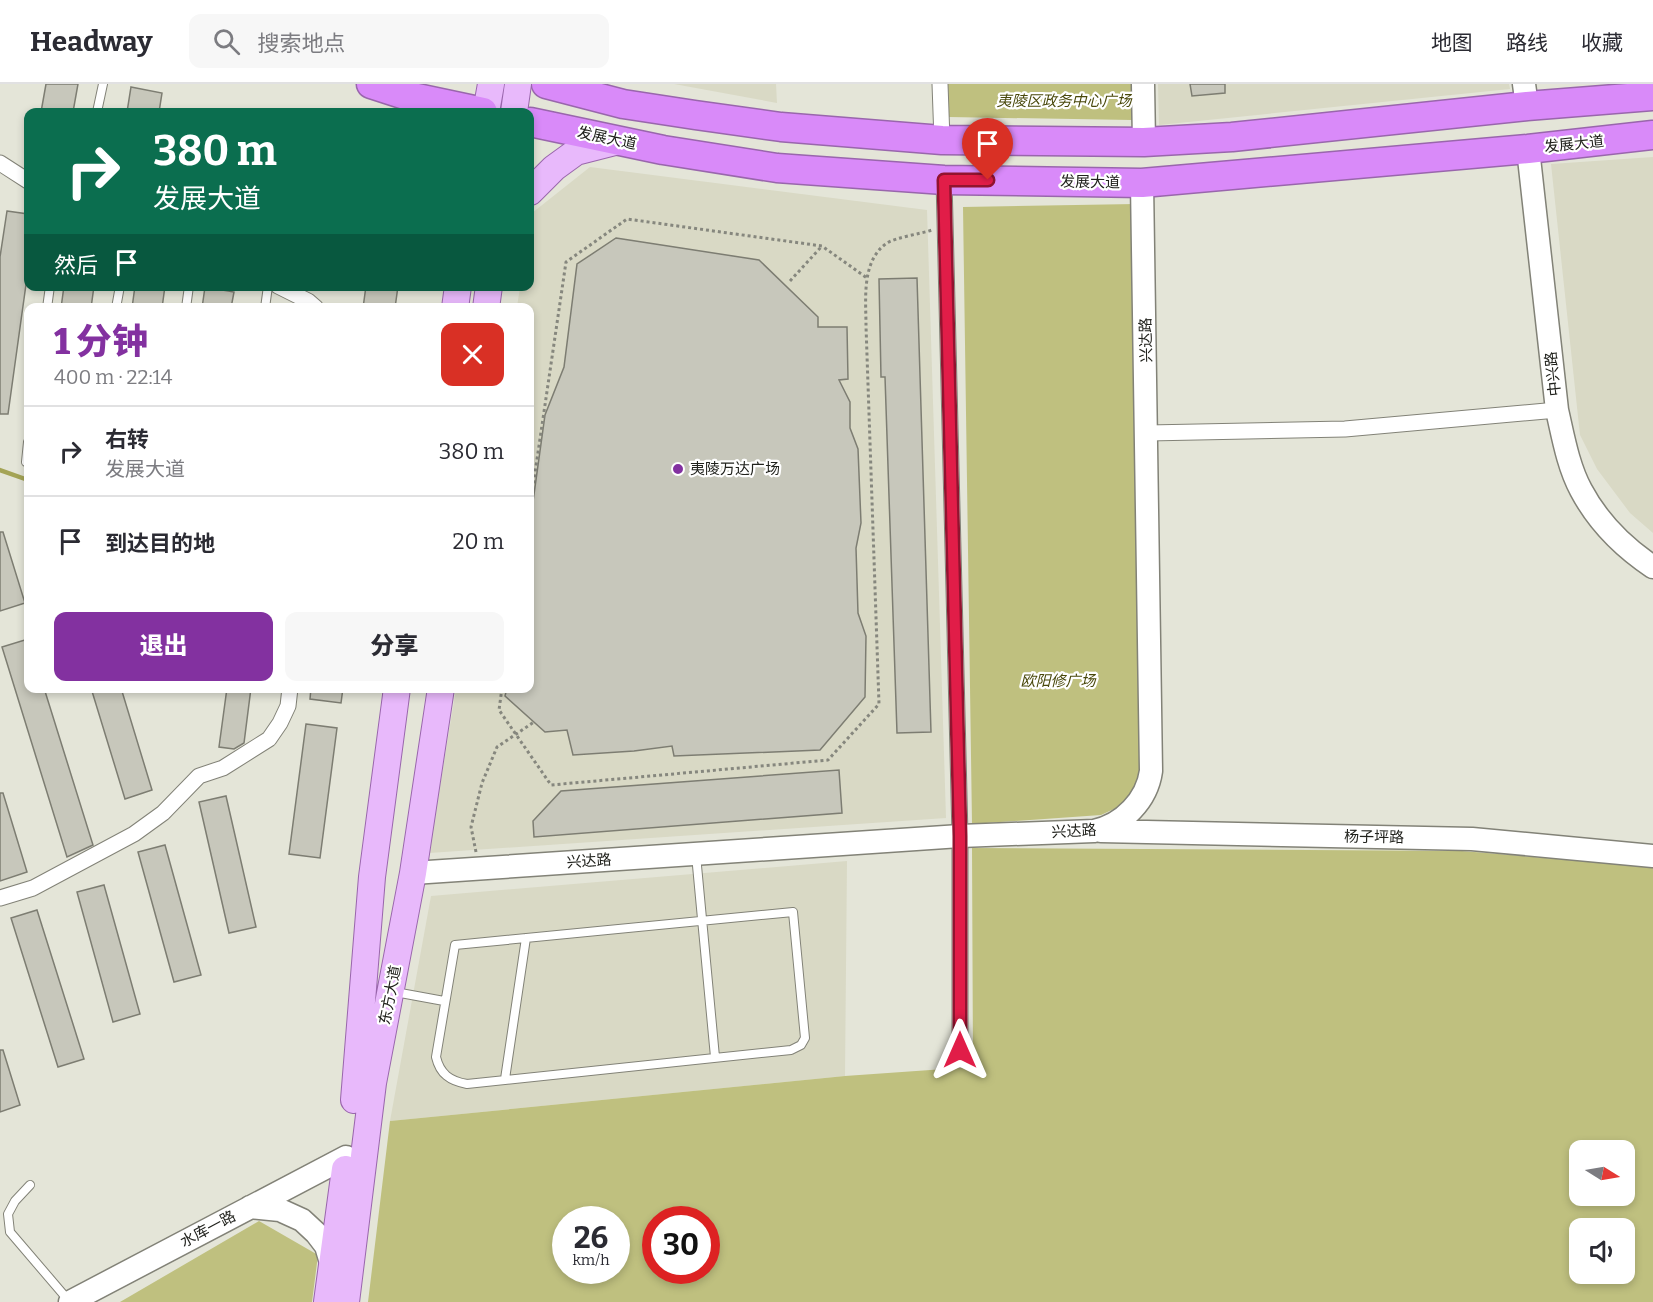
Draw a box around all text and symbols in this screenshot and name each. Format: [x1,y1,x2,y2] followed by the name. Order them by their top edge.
[189,14,609,68] search box
[30,25,153,58] text: Headway
[210,25,243,58] icon: search
[258,30,346,57] text: 搜索地点
[1431,30,1473,56] text: 地图
[1506,30,1548,56] text: 路线
[1581,30,1623,56] text: 收藏
[996,92,1133,110] park label: 夷陵区政务中心广场
[962,118,1013,180] pin
[576,123,638,153] street label: 发展大道
[153,126,277,176] text: 380 m
[971,127,1004,160] icon: arrive
[54,132,132,210] icon: right
[1543,132,1605,156] street label: 发展大道
[1060,172,1120,192] street label: 发展大道
[153,183,261,215] text: 发展大道
[110,246,143,279] icon: arrive
[54,252,98,279] text: 然后
[1137,317,1155,363] street label: 兴达路
[54,320,148,364] text: 1 分钟
[441,323,504,386] button: close
[1542,351,1564,397] street label: 中兴路
[54,365,172,389] text: 400 m · 22:14
[105,426,149,453] text: 右转
[54,435,87,468] icon: right
[439,438,504,465] text: 380 m
[105,457,185,481] text: 发展大道
[690,460,780,478] place label: 夷陵万达广场
[671,462,685,476] marker: 夷陵万达广场
[54,525,87,558] icon: arrive
[453,528,504,555] text: 20 m
[105,530,215,557] text: 到达目的地
[54,612,273,681] button: 退出
[285,612,504,681] button: 分享
[1020,672,1097,690] park label: 欧阳修广场
[1051,821,1097,841] street label: 兴达路
[1344,827,1404,847] street label: 杨子坪路
[566,850,612,872] street label: 兴达路
[375,964,405,1026] street label: 东方大道
[928,1018,992,1082] position arrow
[1569,1140,1635,1206] north arrow
[1569,1140,1635,1284] map controls
[642,1206,720,1284] speed limit sign: 30
[177,1207,239,1251] street label: 水库一路
[1569,1218,1635,1284] button: sound
[574,1220,608,1256] text: 26
[572,1251,610,1269] text: km/h

